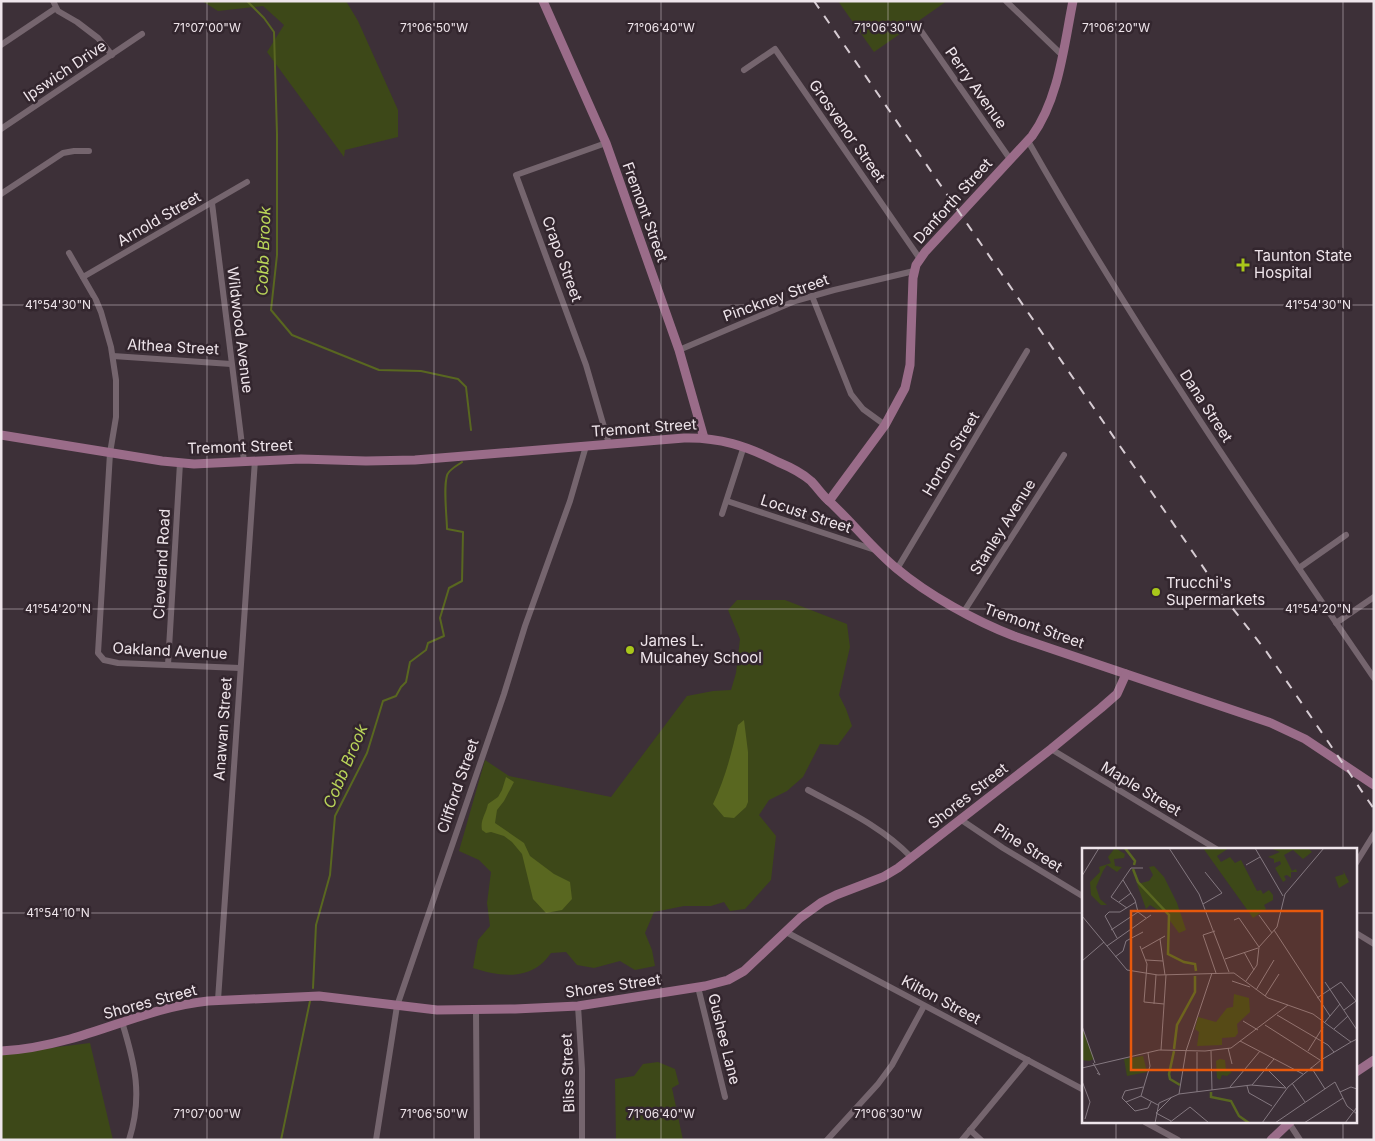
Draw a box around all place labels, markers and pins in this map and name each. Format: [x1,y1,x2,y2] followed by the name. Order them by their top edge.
[1254,246,1352,282] place label: Taunton State Hospital
[1236,258,1250,272] marker: Taunton State Hospital
[1166,573,1265,609] place label: Trucchi's Supermarkets
[1150,586,1162,598] marker: Trucchi's Supermarkets
[640,631,762,667] place label: James L. Mulcahey School
[624,644,636,656] marker: James L. Mulcahey School

